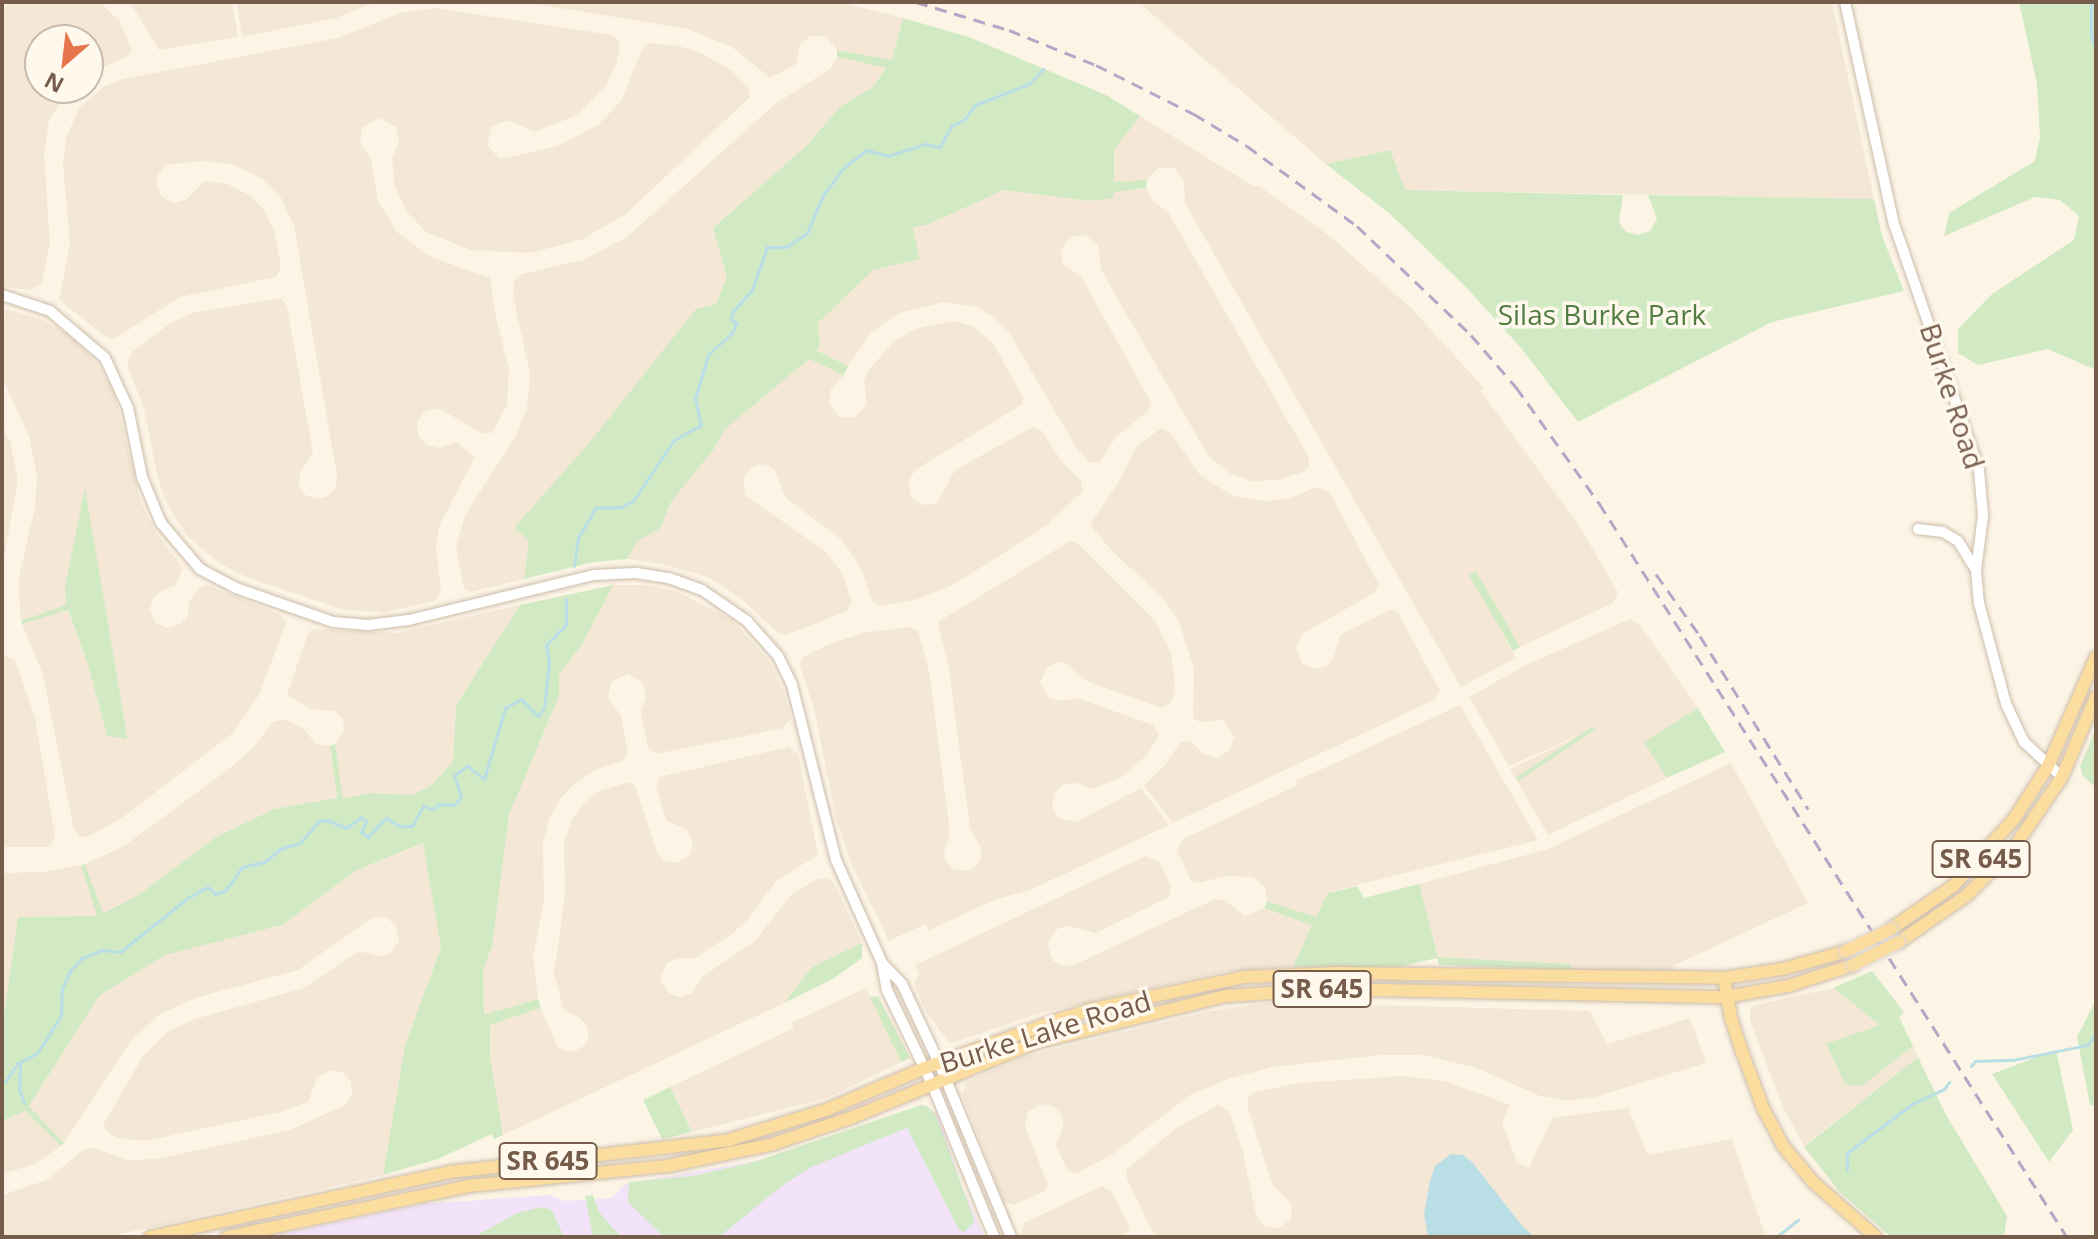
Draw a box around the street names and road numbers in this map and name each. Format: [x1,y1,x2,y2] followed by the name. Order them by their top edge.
[1914,319,1992,473] street label: Burke Road
[1931,837,2031,881] road number: SR 645
[1272,967,1372,1011] road number: SR 645
[935,983,1155,1079] street label: Burke Lake Road
[498,1139,598,1183] road number: SR 645

